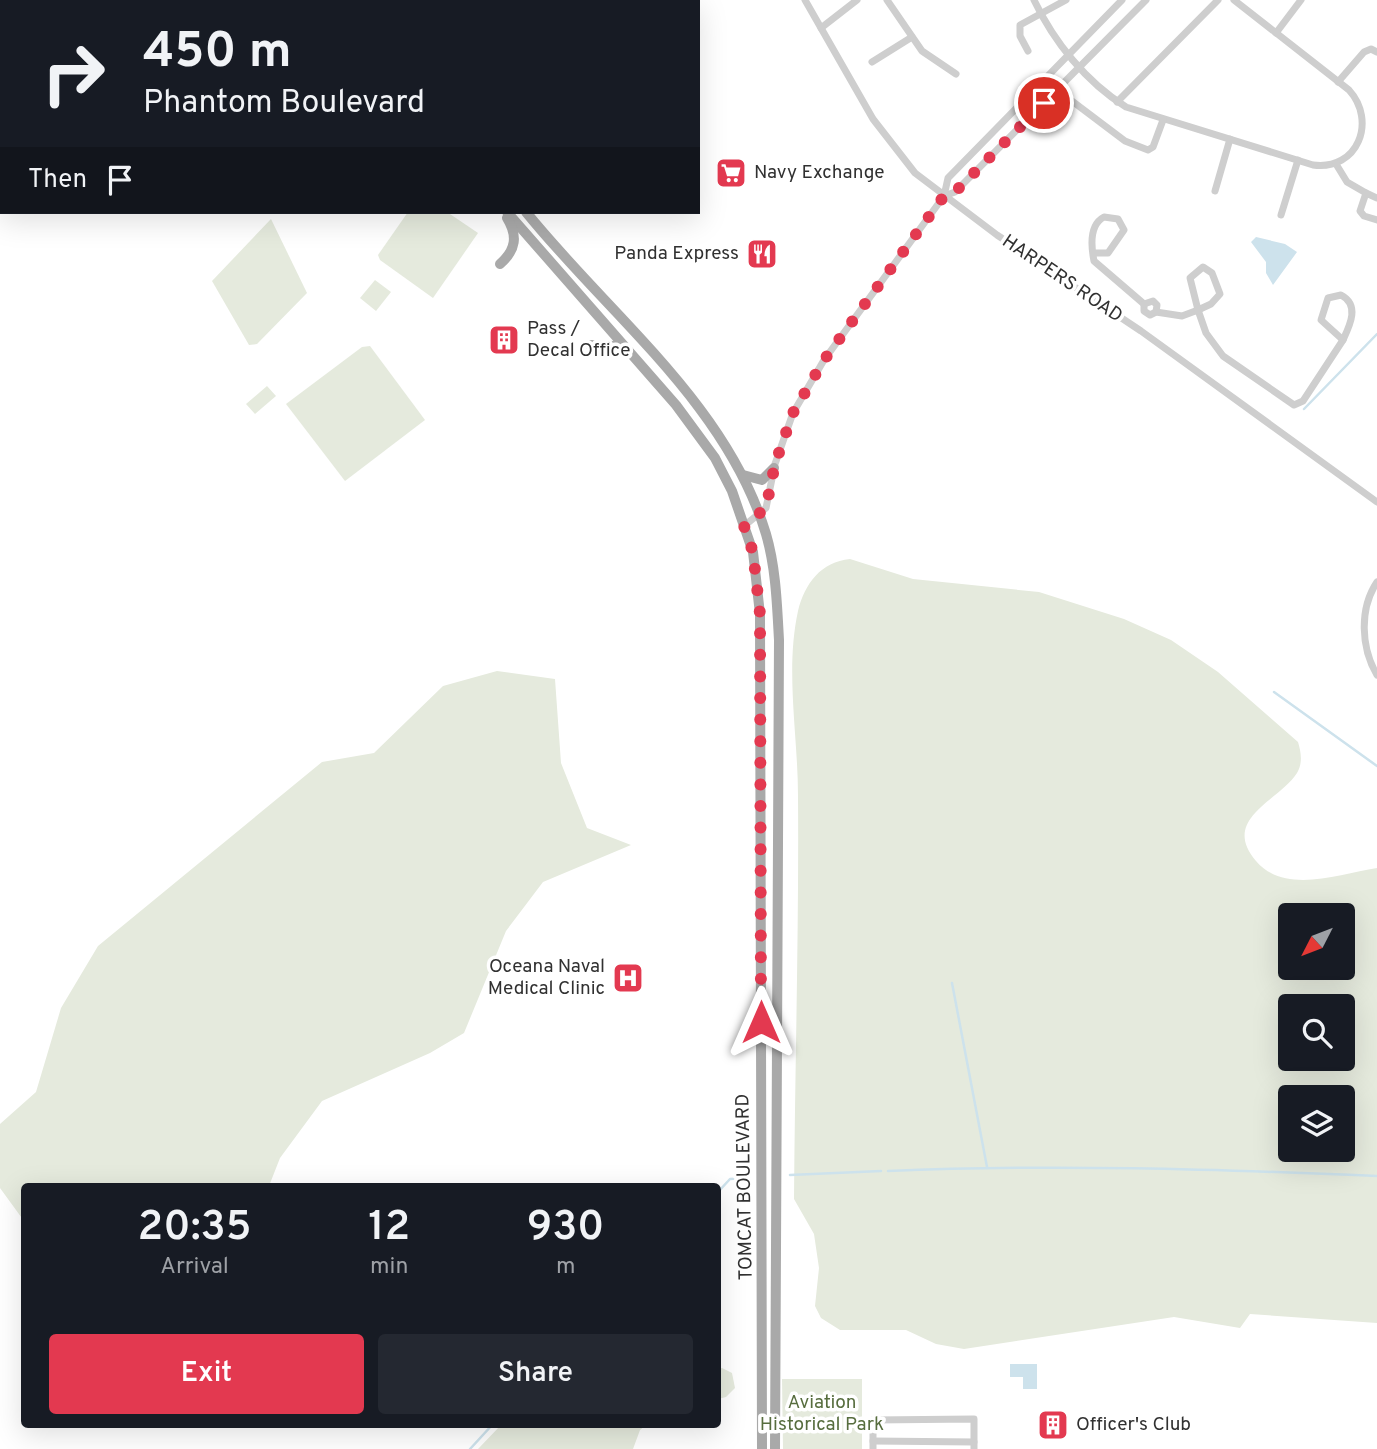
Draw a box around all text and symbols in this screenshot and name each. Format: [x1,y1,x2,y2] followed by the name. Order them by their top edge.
[143,23,292,85] text: 450 m
[28,28,119,119] icon: right
[1014,73,1074,133] pin
[143,84,425,124] text: Phantom Boulevard
[1025,84,1063,122] icon: arrive
[714,156,748,190] supermarket icon: Navy Exchange
[101,161,139,199] icon: arrive
[754,161,885,185] place label: Navy Exchange
[28,164,87,197] text: Then
[997,230,1127,328] street label: HARPERS ROAD
[745,237,779,271] restaurant icon: Panda Express
[614,242,739,266] place label: Panda Express
[527,317,630,363] place label: Pass / Decal Office
[487,323,521,357] building icon: Pass / Decal Office
[1278,903,1354,980] north arrow
[1278,903,1355,1162] map controls
[488,955,605,1001] place label: Oceana Naval Medical Clinic
[611,961,645,995] hospital icon: Oceana Naval Medical Clinic
[724,985,798,1059] position arrow
[1278,994,1355,1071] button: search
[1278,1085,1355,1162] button: layers
[731,1094,759,1280] street label: TOMCAT BOULEVARD
[138,1202,252,1255] text: 20:35
[368,1202,410,1255] text: 12
[527,1202,604,1255] text: 930
[160,1253,229,1282] text: Arrival
[370,1253,408,1282] text: min
[556,1253,575,1282] text: m
[49,1334,364,1414] button: Exit
[378,1334,693,1414] button: Share
[760,1391,884,1437] park label: Aviation Historical Park
[1036,1408,1070,1442] building icon: Officer's Club
[1076,1413,1191,1437] place label: Officer's Club

